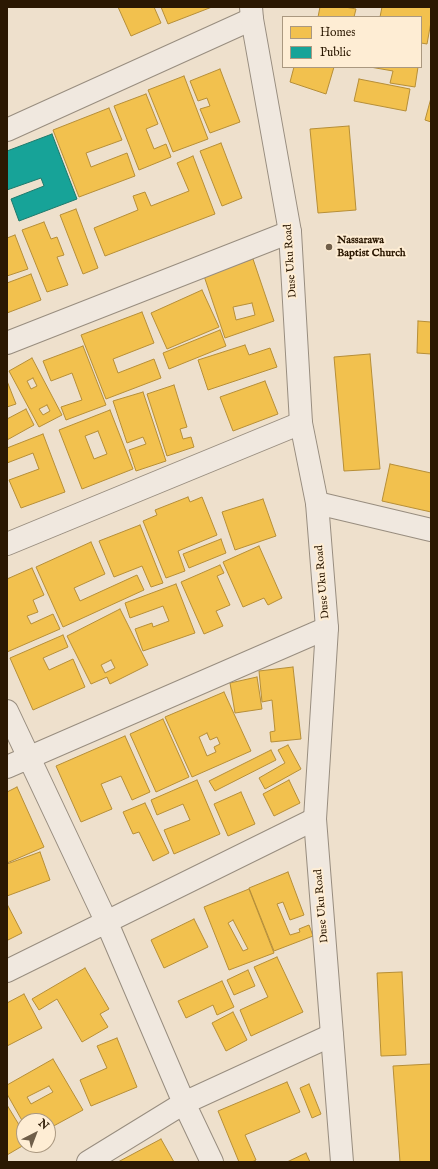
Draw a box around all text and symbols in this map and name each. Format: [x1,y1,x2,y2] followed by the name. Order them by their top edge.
[282,16,422,68] legend
[320,25,356,40] text: Homes
[320,45,351,60] text: Public
[282,224,300,298] street label: Duse Uku Road
[337,234,406,260] place label: Nassarawa Baptist Church
[324,242,334,252] marker: Nassarawa Baptist Church
[313,545,333,619] street label: Duse Uku Road
[312,869,332,943] street label: Duse Uku Road
[16,1113,56,1153] north arrow
[35,1116,52,1133] text: N

